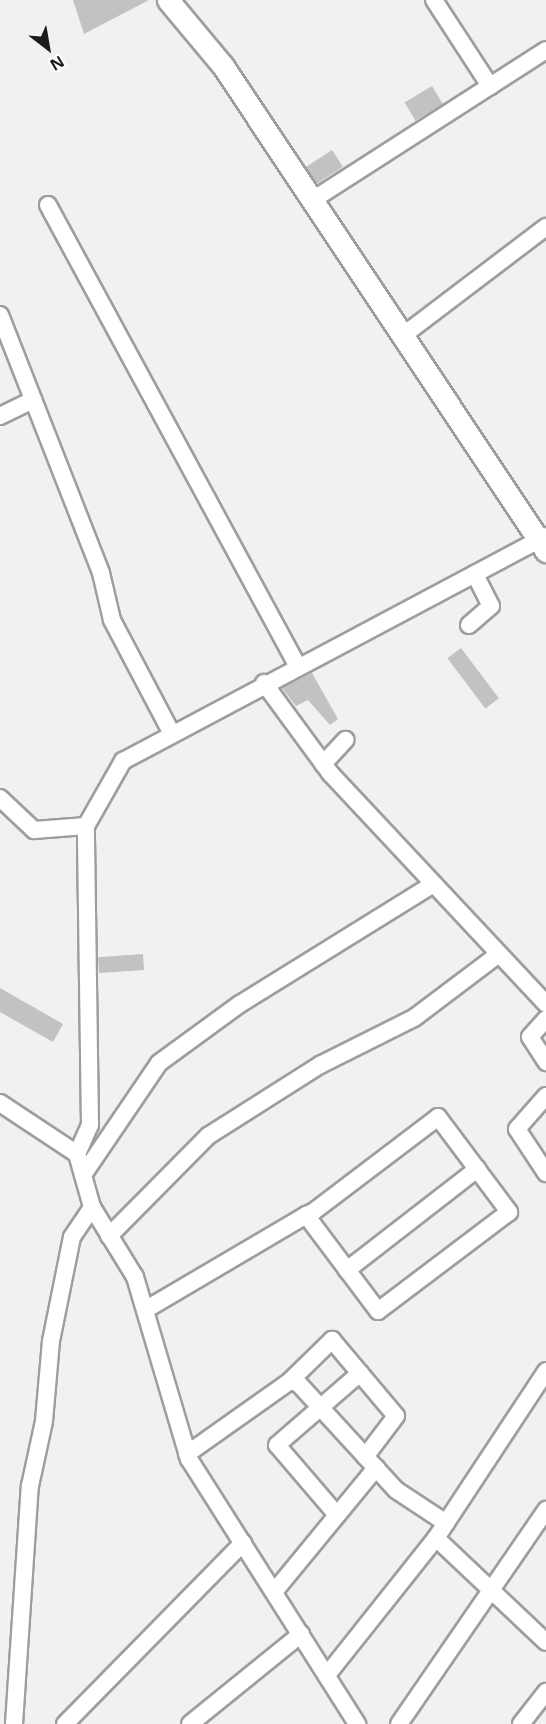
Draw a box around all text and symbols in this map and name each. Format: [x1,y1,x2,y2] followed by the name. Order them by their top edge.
[18,18,78,78] north arrow
[46,51,69,76] text: N

